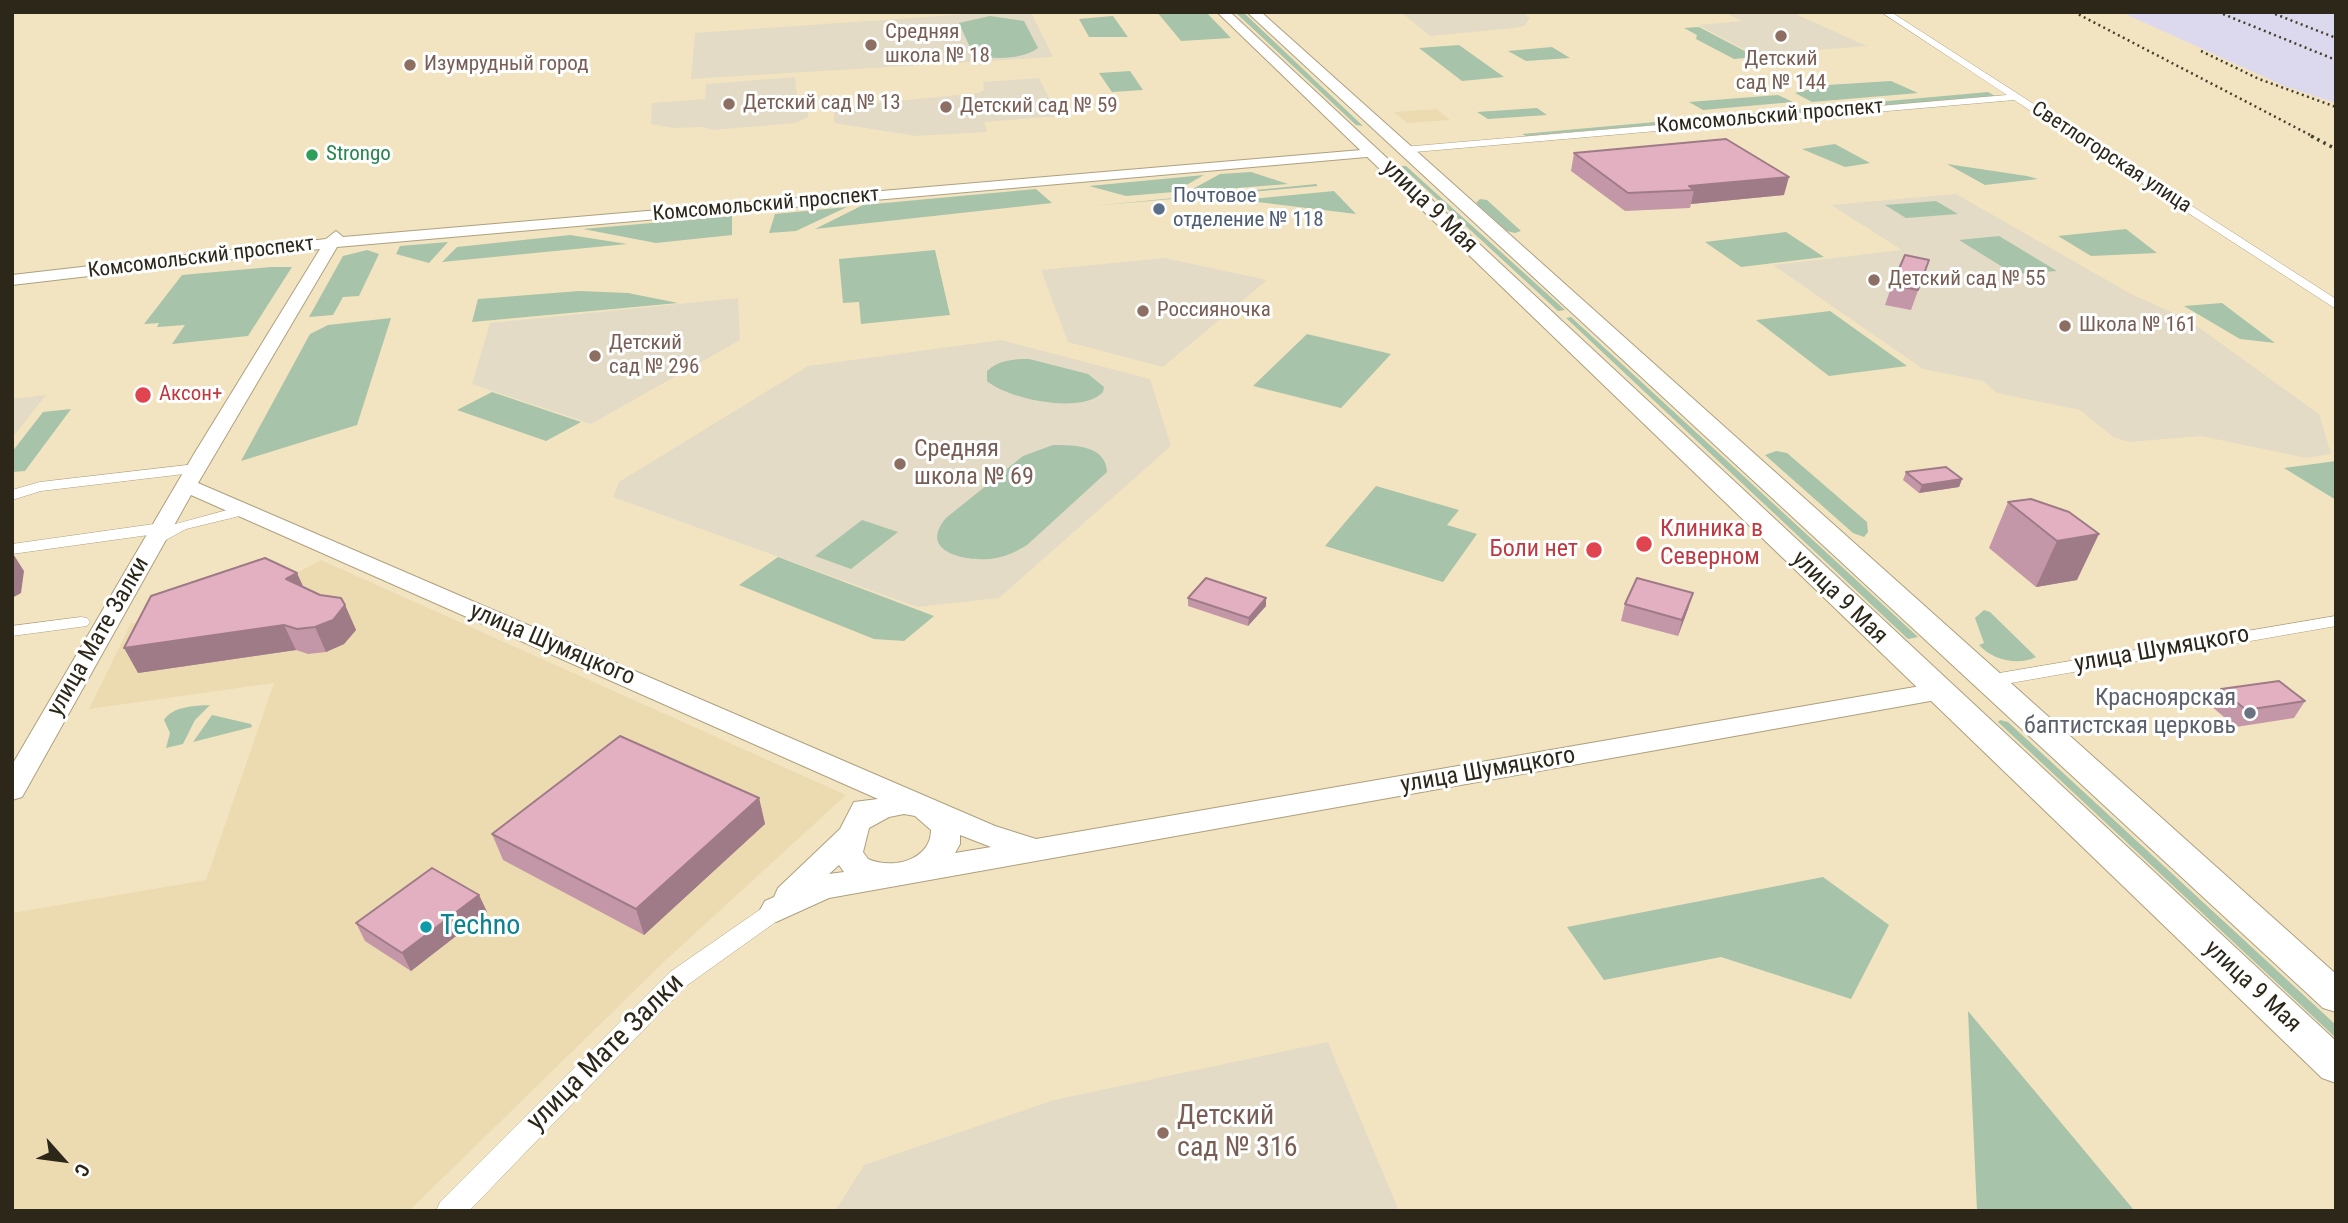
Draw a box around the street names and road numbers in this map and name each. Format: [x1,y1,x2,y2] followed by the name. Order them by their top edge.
[1656,95,1884,139] street label: Комсомольский проспект
[2026,97,2196,219] street label: Светлогорская улица
[1375,154,1483,260] street label: улица 9 Мая
[652,183,880,227] street label: Комсомольский проспект
[87,232,315,284] street label: Комсомольский проспект
[1785,545,1893,651] street label: улица 9 Мая
[42,552,156,722] street label: улица Мате Залки
[465,597,639,693] street label: улица Шумяцкого
[2072,620,2252,680] street label: улица Шумяцкого
[1398,741,1578,801] street label: улица Шумяцкого
[2198,935,2306,1039] street label: улица 9 Мая
[520,967,692,1139] street label: улица Мате Залки

